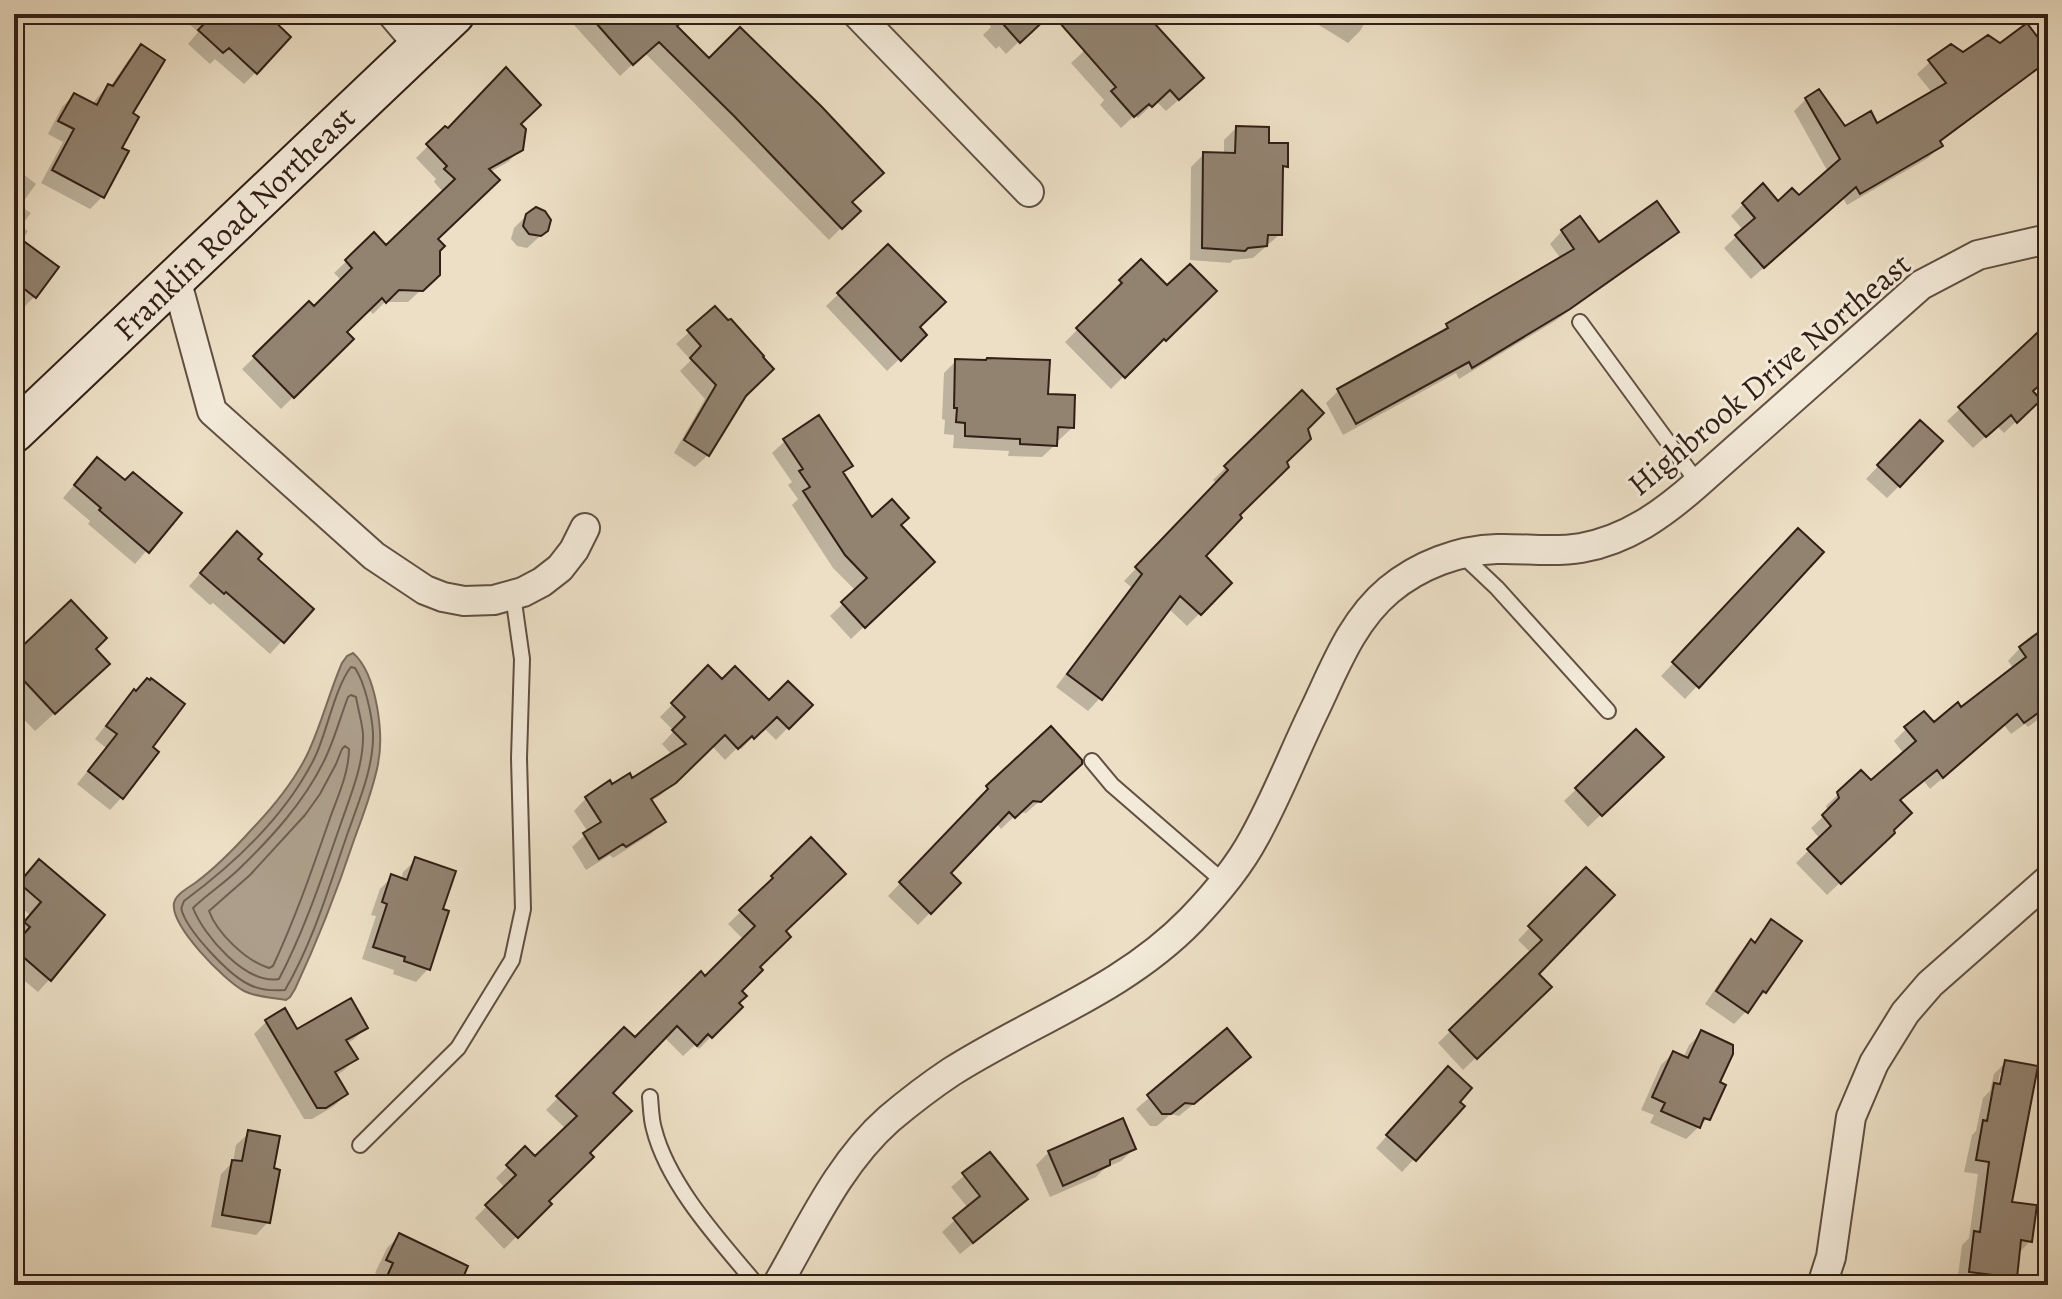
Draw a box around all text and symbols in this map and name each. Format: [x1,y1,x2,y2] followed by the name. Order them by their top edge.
[103,96,365,350] street label: Franklin Road Northeast
[1618,242,1920,506] street label: Highbrook Drive Northeast

